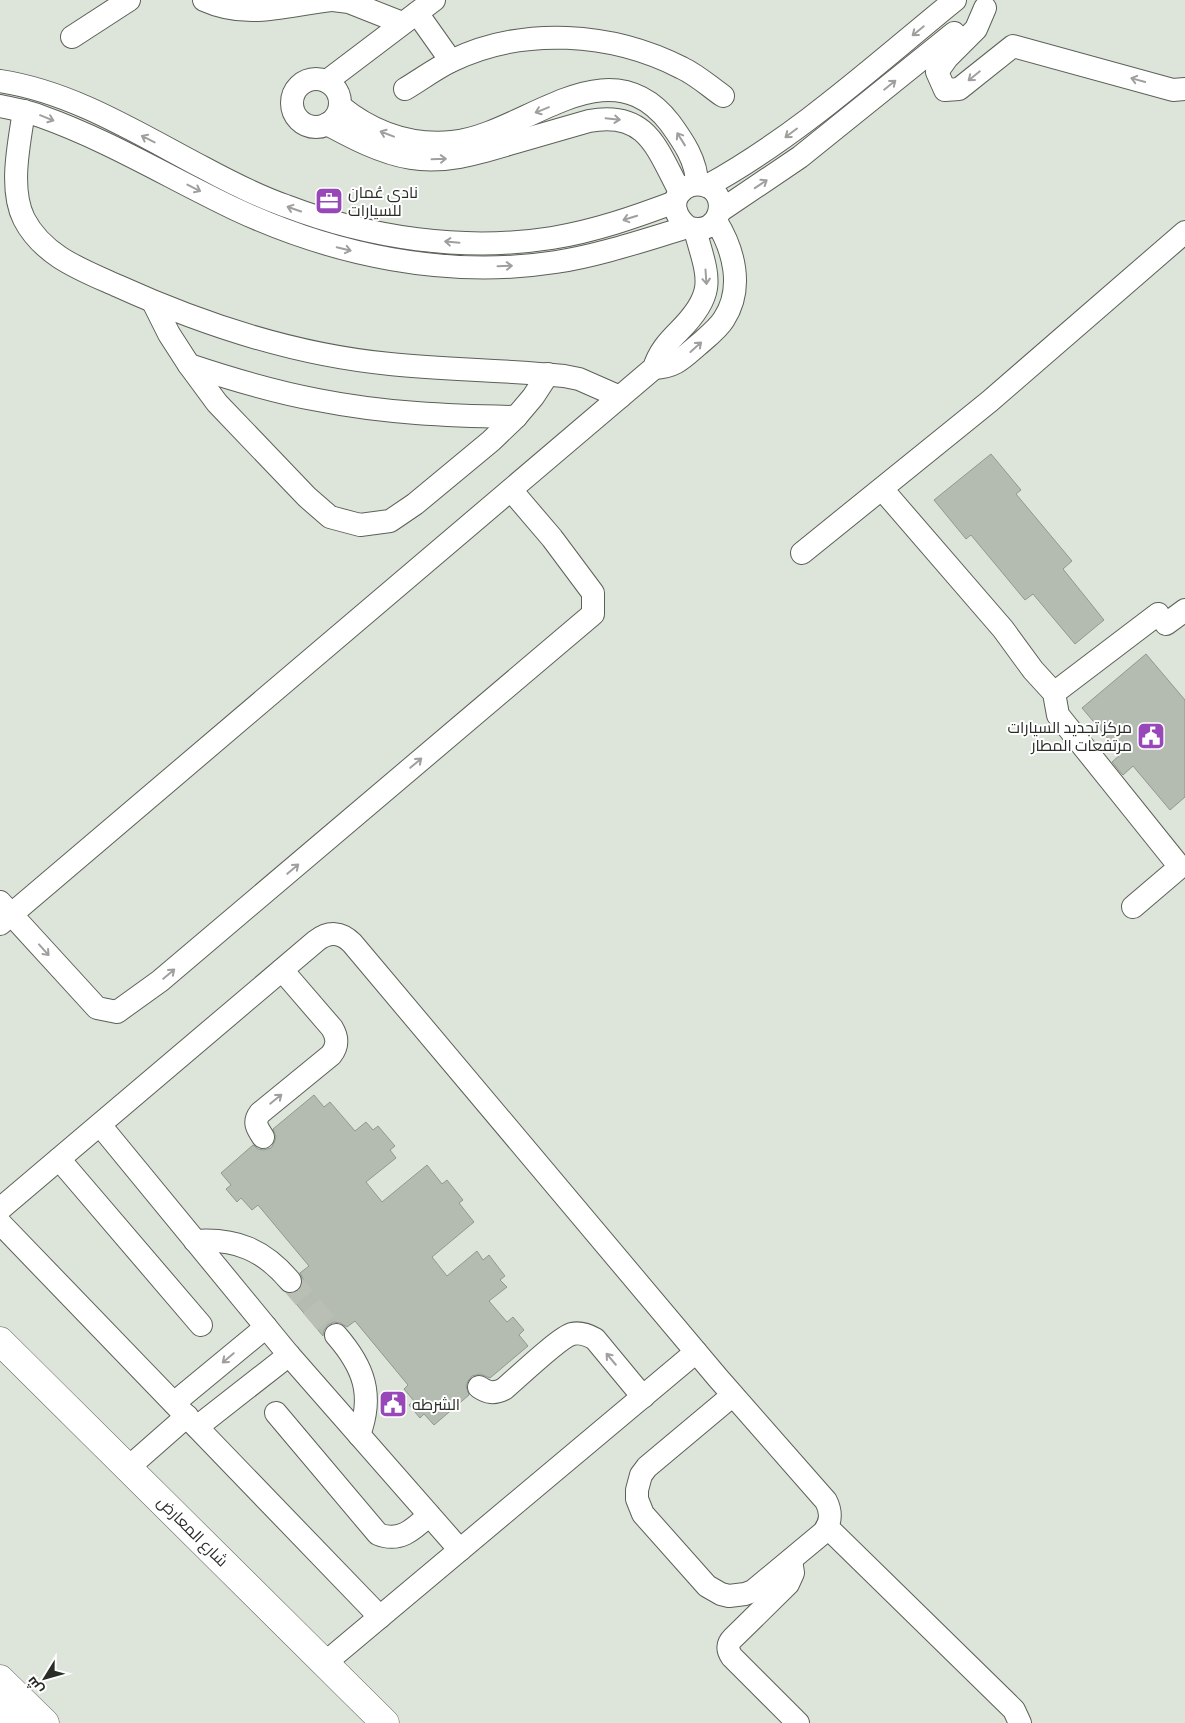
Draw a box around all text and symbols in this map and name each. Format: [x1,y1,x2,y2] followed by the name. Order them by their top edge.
[911,25,924,36] one-way arrow
[968,71,981,82] one-way arrow
[1130,75,1146,85] one-way arrow
[883,80,896,91] one-way arrow
[535,106,550,115] one-way arrow
[39,114,54,124] one-way arrow
[605,114,621,124] one-way arrow
[784,128,798,138] one-way arrow
[379,129,395,138] one-way arrow
[675,133,685,147] one-way arrow
[140,134,155,144] one-way arrow
[430,154,446,164] one-way arrow
[754,179,768,189] one-way arrow
[348,182,418,220] place label: نادي عُمان للسيارات
[186,184,201,193] one-way arrow
[314,186,344,216] office icon: نادي عُمان للسيارات
[286,204,302,213] one-way arrow
[622,214,638,224] one-way arrow
[445,237,461,247] one-way arrow
[335,245,351,254] one-way arrow
[497,262,513,271] one-way arrow
[701,269,710,285] one-way arrow
[690,341,703,352] one-way arrow
[1007,717,1132,755] place label: مركز تجديد السيارات مرتفعات المطار
[1136,721,1166,751] public building icon: مركز تجديد السيارات مرتفعات المطار
[410,758,423,769] one-way arrow
[286,863,299,874] one-way arrow
[39,944,50,957] one-way arrow
[162,968,175,980] one-way arrow
[269,1094,282,1105] one-way arrow
[222,1353,235,1364] one-way arrow
[606,1353,617,1366] one-way arrow
[378,1389,408,1419] public building icon: الشرطه
[412,1394,460,1414] place label: الشرطه
[152,1491,233,1572] street label: شارع المعارض
[20,1653,70,1703] north arrow
[22,1673,47,1698] text: ش

